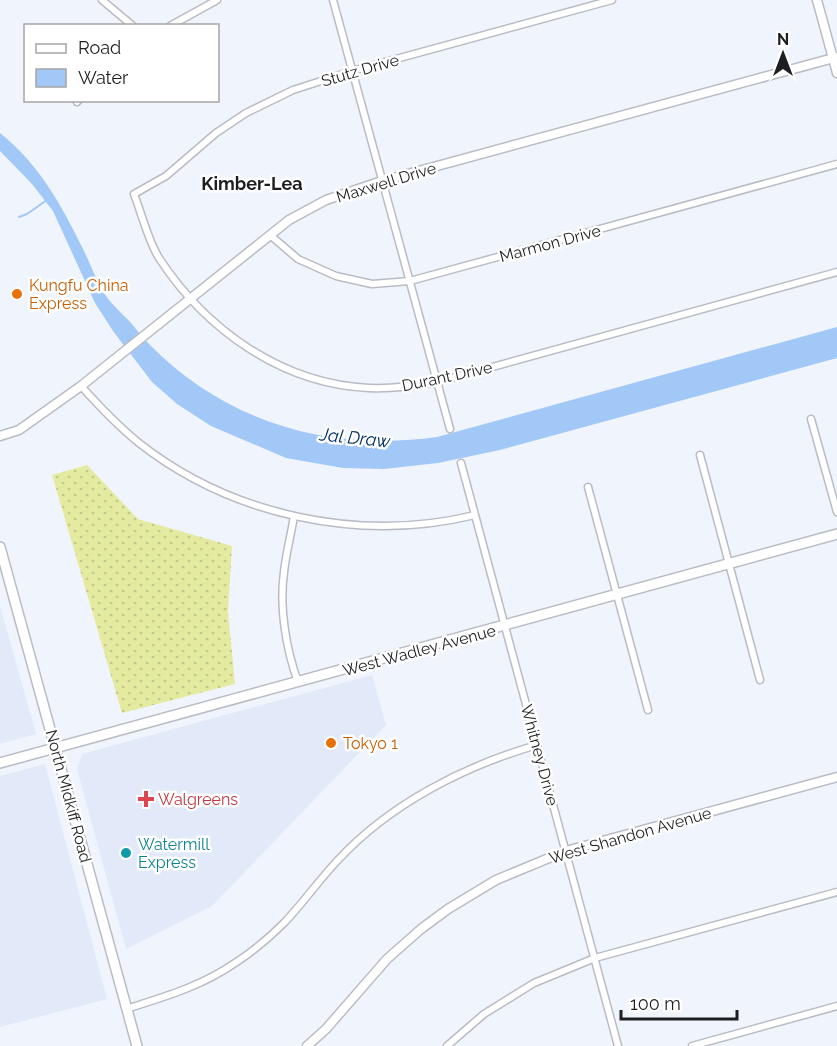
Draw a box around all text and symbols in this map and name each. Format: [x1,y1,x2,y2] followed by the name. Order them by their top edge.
[24,24,219,102] legend
[753,24,813,84] north arrow
[777,30,789,49] text: N
[78,37,121,58] text: Road
[319,50,401,91] street label: Stutz Drive
[78,67,129,88] text: Water
[334,158,438,207] street label: Maxwell Drive
[201,173,303,194] district label: Kimber-Lea
[497,221,603,266] street label: Marmon Drive
[29,276,128,313] place label: Kungfu China Express
[10,287,24,301] marker: Kungfu China Express
[400,358,494,395] street label: Durant Drive
[318,423,392,452] water label: Jal Draw
[340,621,498,680] street label: West Wadley Avenue
[517,702,562,808] street label: Whitney Drive
[42,728,95,865] street label: North Midkiff Road
[343,734,398,753] place label: Tokyo 1
[324,736,338,750] marker: Tokyo 1
[158,790,238,809] place label: Walgreens
[139,792,153,806] marker: Walgreens
[547,803,713,868] street label: West Shandon Avenue
[138,835,210,872] place label: Watermill Express
[119,846,133,860] marker: Watermill Express
[621,983,736,1021] scale bar
[630,993,681,1014] text: 100 m

